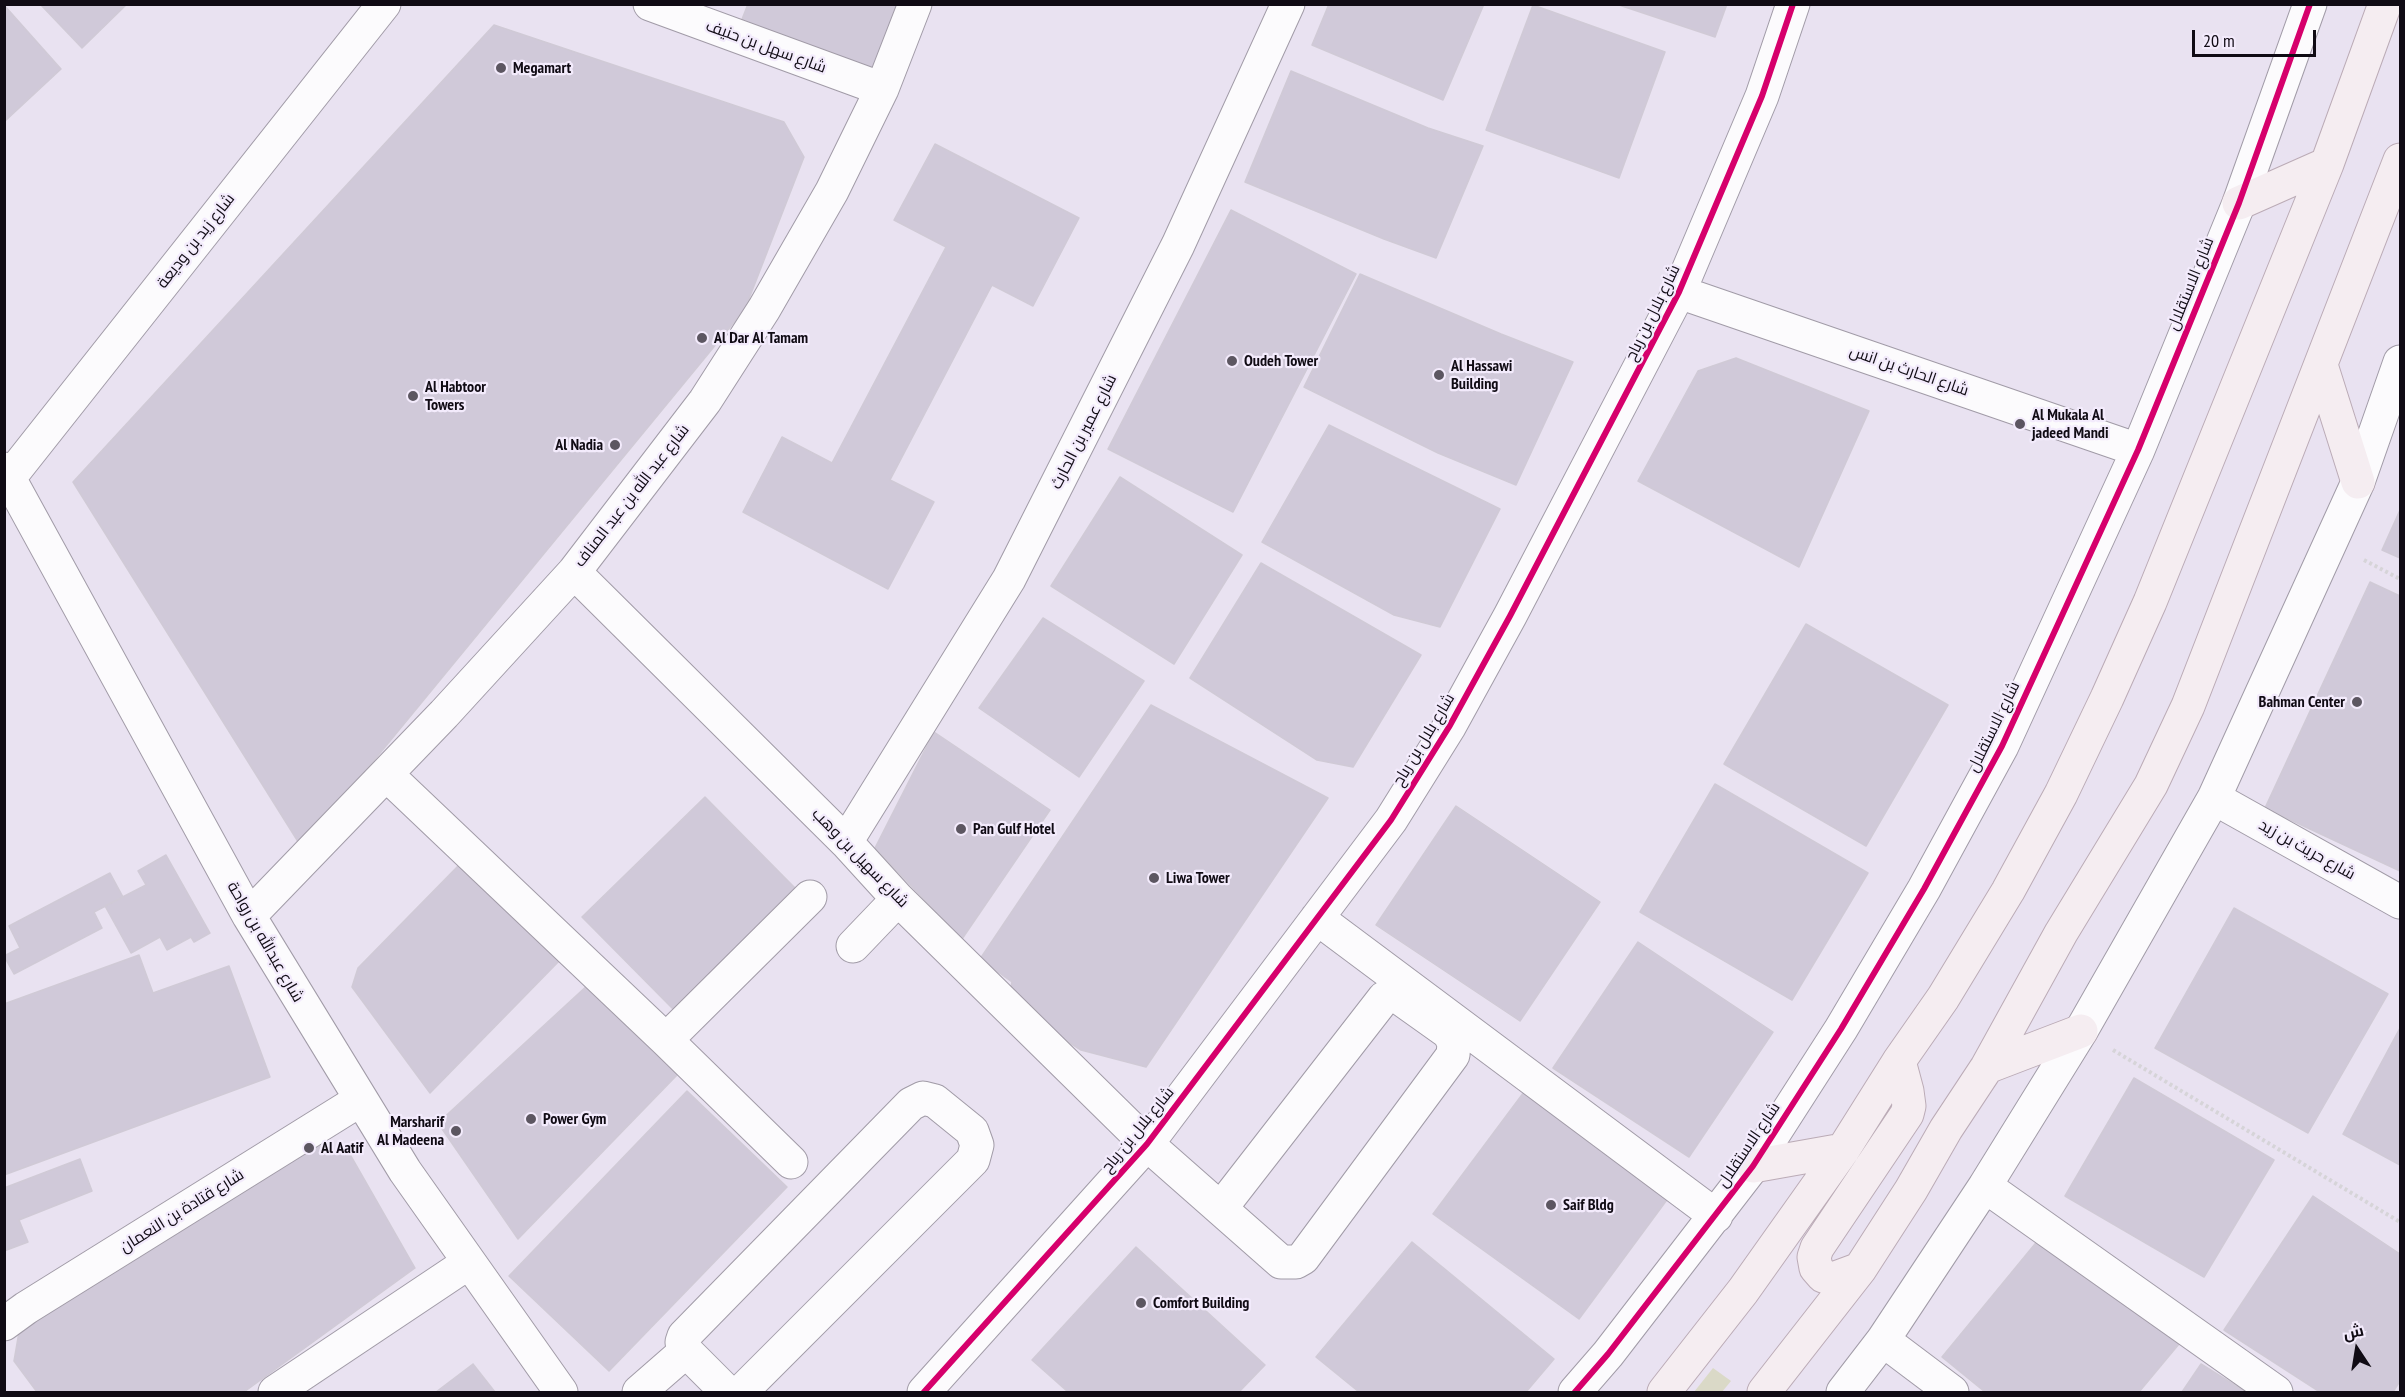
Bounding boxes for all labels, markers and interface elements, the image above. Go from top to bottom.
street label: شارع سهل بن حنيف [703,16,829,78]
scale bar [2195,18,2320,56]
text: 20 m [2203,29,2235,52]
place label: Megamart [513,58,571,78]
marker: Megamart [494,61,508,75]
street label: شارع زيد بن وديعة [153,190,239,292]
street label: شارع الاستقلال [2164,235,2218,333]
street label: شارع بلال بن رباح [1621,262,1685,364]
place label: Al Dar Al Tamam [714,328,808,348]
marker: Al Dar Al Tamam [695,331,709,345]
street label: شارع الحارث بن انس [1847,342,1971,400]
place label: Oudeh Tower [1244,351,1318,371]
marker: Oudeh Tower [1225,354,1239,368]
place label: Al Hassawi Building [1451,356,1512,394]
marker: Al Hassawi Building [1432,368,1446,382]
street label: شارع عمير بن الحارث [1047,371,1121,493]
place label: Al Habtoor Towers [425,377,486,415]
marker: Al Habtoor Towers [406,389,420,403]
place label: Al Mukala Al jadeed Mandi [2032,405,2109,443]
marker: Al Mukala Al jadeed Mandi [2013,417,2027,431]
street label: شارع عبد الله بن عبد المناف [570,421,694,571]
place label: Al Nadia [555,435,603,455]
marker: Al Nadia [608,438,622,452]
street label: شارع الاستقلال [1964,679,2024,775]
street label: شارع بلال بن رباح [1389,690,1459,790]
place label: Bahman Center [2259,692,2345,712]
marker: Bahman Center [2350,695,2364,709]
street label: شارع سهيل بن وهب [808,804,912,912]
street label: شارع حريث بن زيد [2255,816,2359,884]
place label: Pan Gulf Hotel [973,819,1055,839]
marker: Pan Gulf Hotel [954,822,968,836]
place label: Liwa Tower [1166,868,1230,888]
marker: Liwa Tower [1147,871,1161,885]
street label: شارع عبدالله بن رواحة [223,878,307,1006]
street label: شارع بلال بن رباح [1098,1083,1178,1177]
street label: شارع الاستقلال [1713,1099,1785,1191]
place label: Power Gym [543,1109,606,1129]
place label: Marsharif Al Madeena [377,1112,444,1150]
marker: Power Gym [524,1112,538,1126]
marker: Marsharif Al Madeena [449,1124,463,1138]
place label: Al Aatif [321,1138,363,1158]
marker: Al Aatif [302,1141,316,1155]
street label: شارع قتادة بن النعمان [116,1165,248,1257]
place label: Saif Bldg [1563,1195,1614,1215]
marker: Saif Bldg [1544,1198,1558,1212]
place label: Comfort Building [1153,1293,1249,1313]
marker: Comfort Building [1134,1296,1148,1310]
north arrow [2327,1319,2387,1379]
text: ش [2341,1319,2365,1343]

